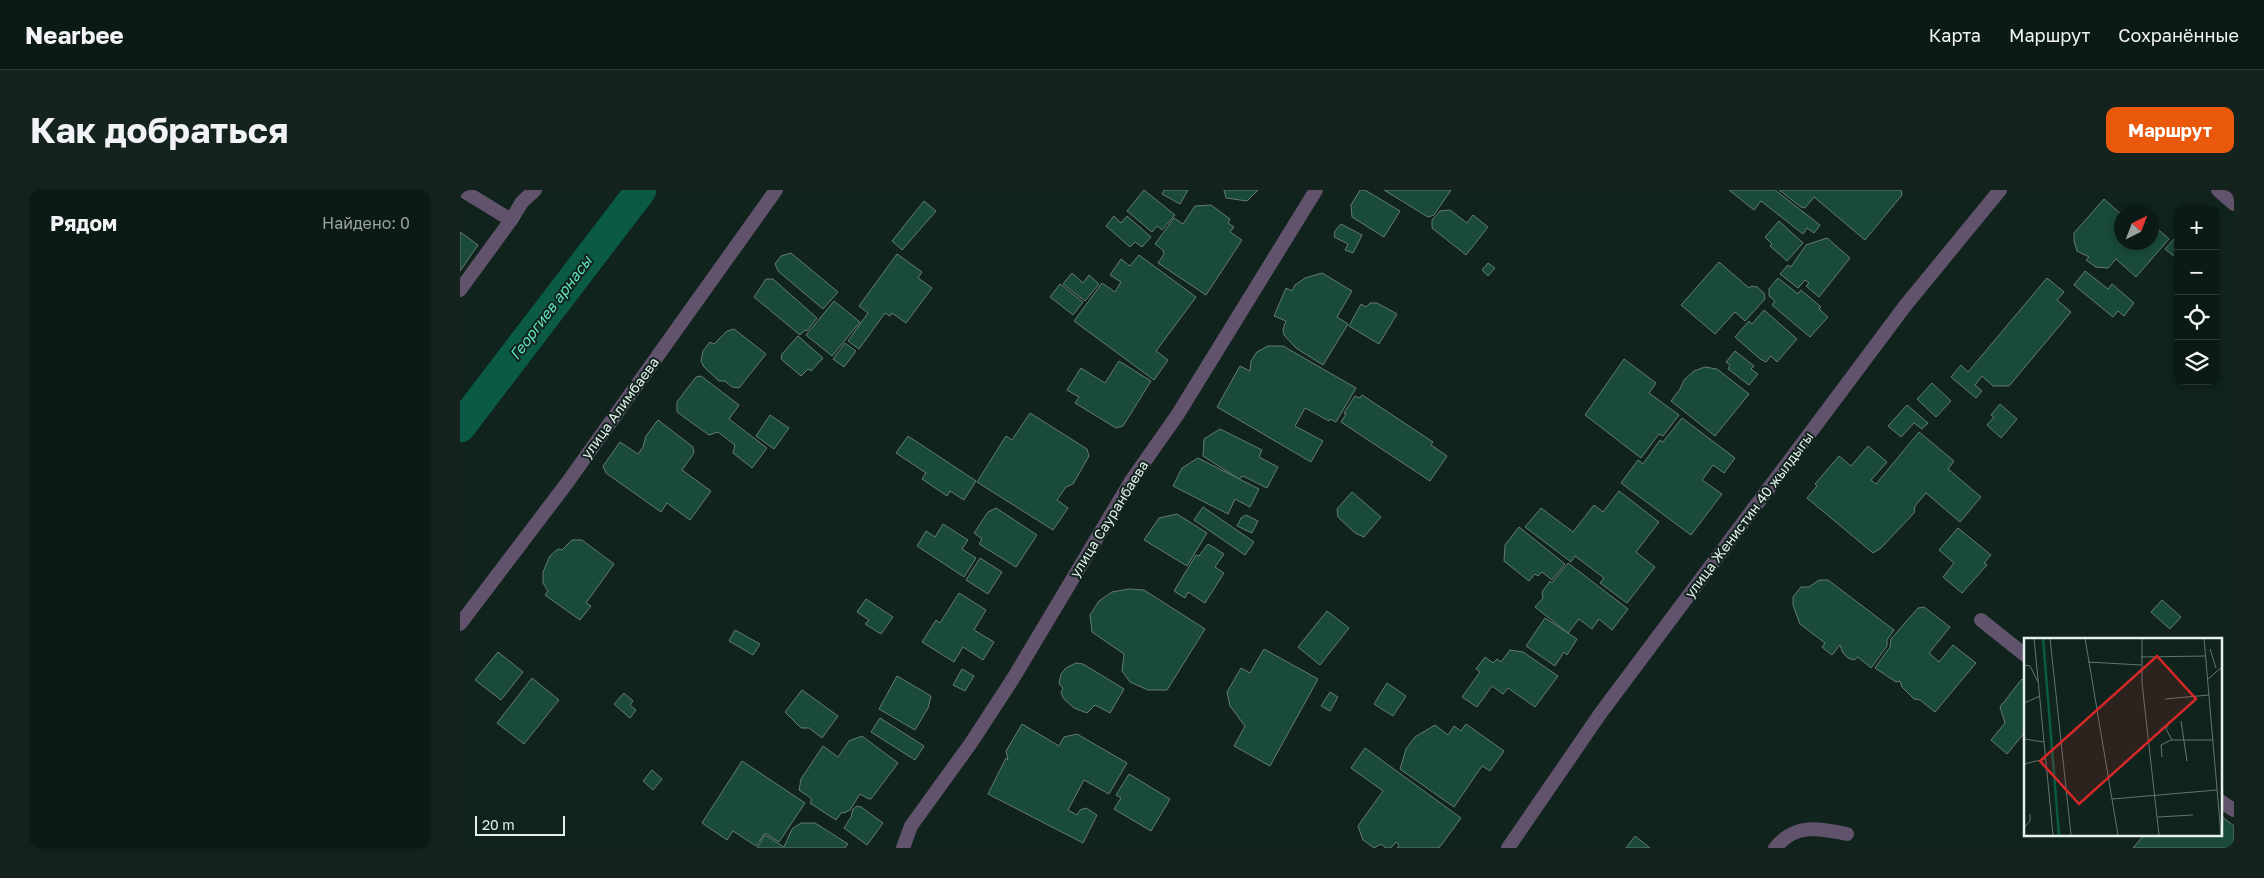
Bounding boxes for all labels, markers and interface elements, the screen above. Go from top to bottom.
text: Nearbee [25,20,124,49]
text: Карта [1929,24,1981,46]
text: Маршрут [2009,24,2090,46]
text: Сохранённые [2118,24,2239,46]
button: Маршрут [2106,107,2234,153]
text: Как добраться [30,109,288,151]
north arrow [2114,205,2159,250]
map controls [2174,205,2219,385]
button: + [2174,205,2219,250]
text: Рядом [50,210,117,236]
text: Найдено: 0 [322,213,410,233]
button: − [2174,250,2219,295]
water label: Георгиев арнасы [505,251,596,363]
button: locate [2174,295,2219,340]
button: layers [2174,340,2219,385]
street label: улица Алимбаева [577,354,662,462]
street label: улица Женистин 40 жылдыгы [1681,428,1817,601]
street label: улица Сауранбаева [1066,457,1151,580]
inset map [2024,638,2222,836]
scale bar [475,813,565,836]
text: 20 m [482,816,515,833]

